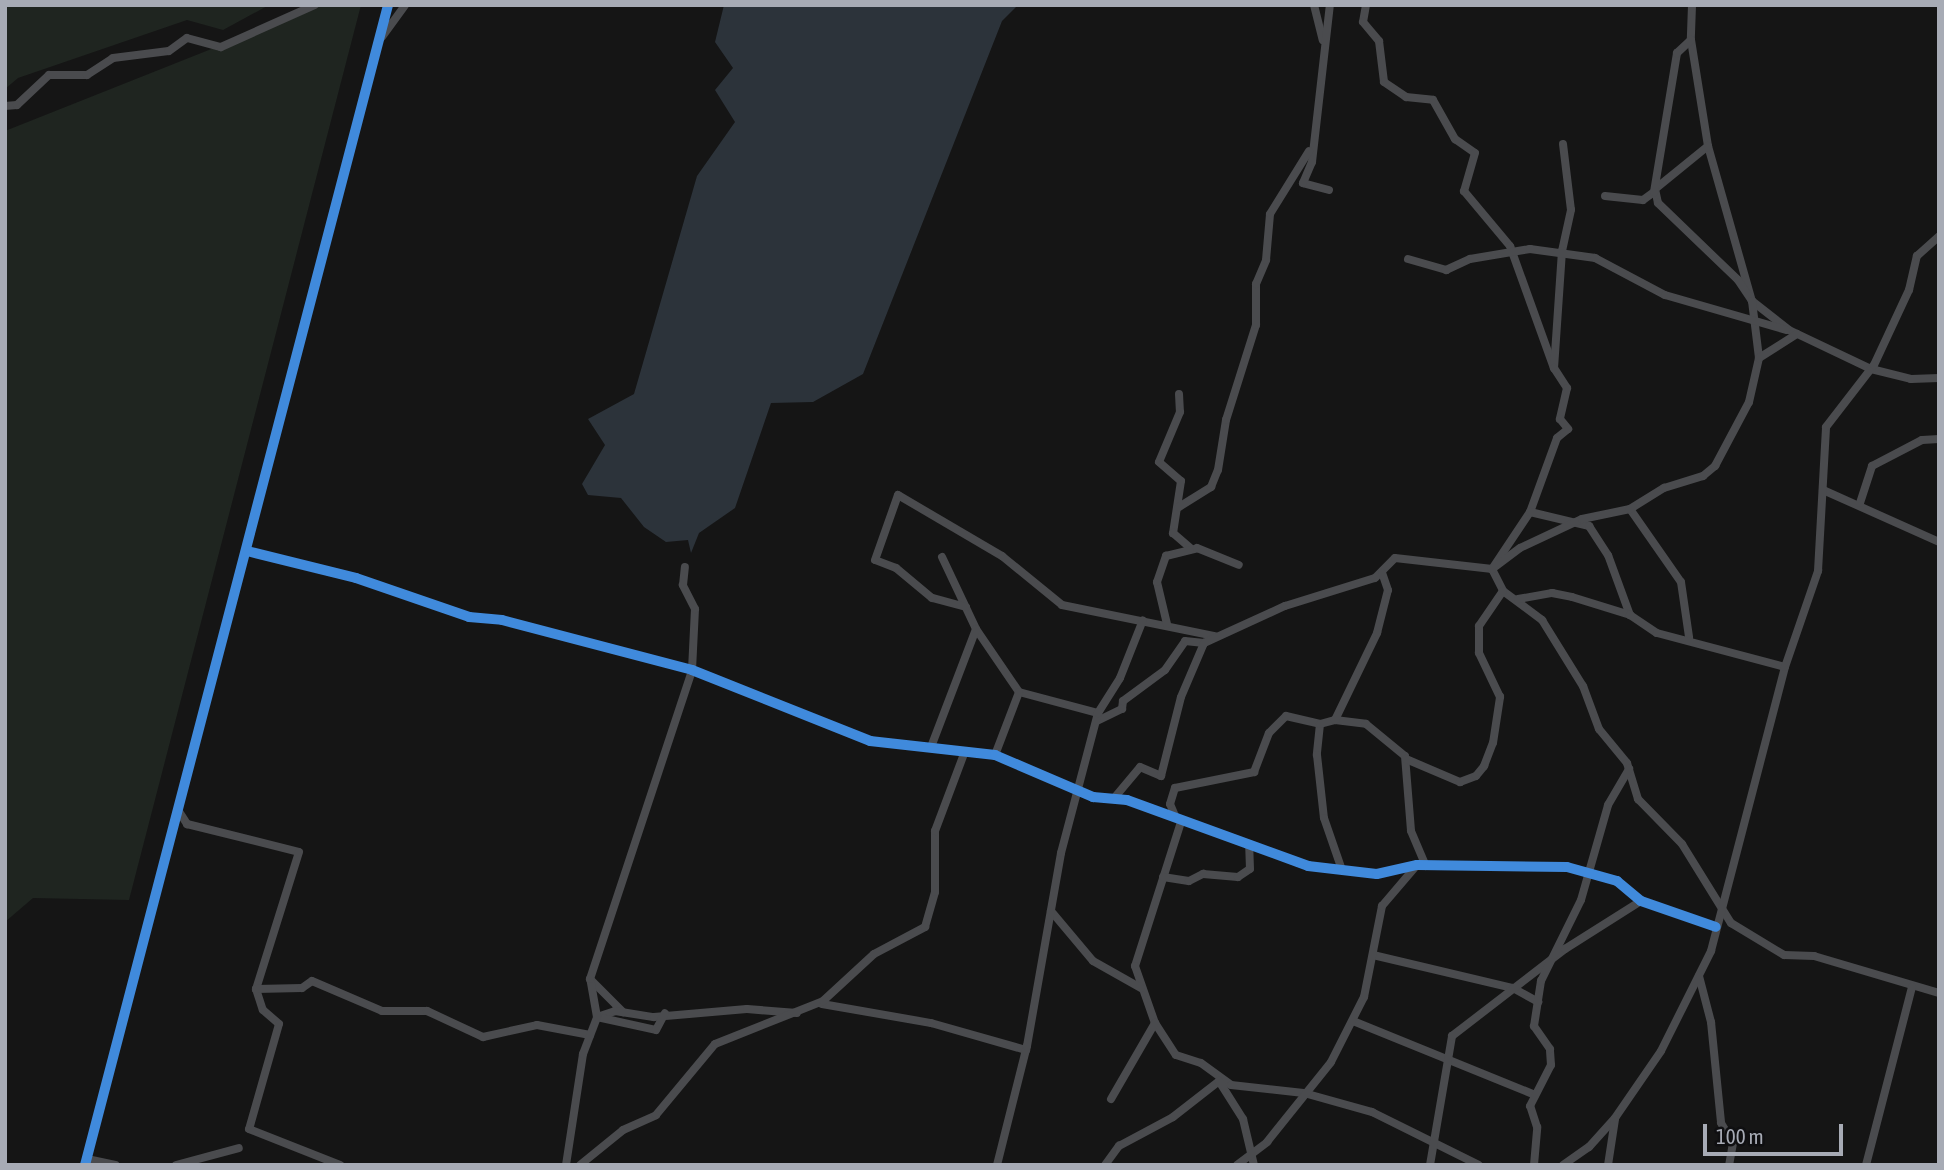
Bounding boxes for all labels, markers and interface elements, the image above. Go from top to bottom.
scale bar [1706,1110,1846,1154]
text: 100 m [1716,1124,1764,1148]

